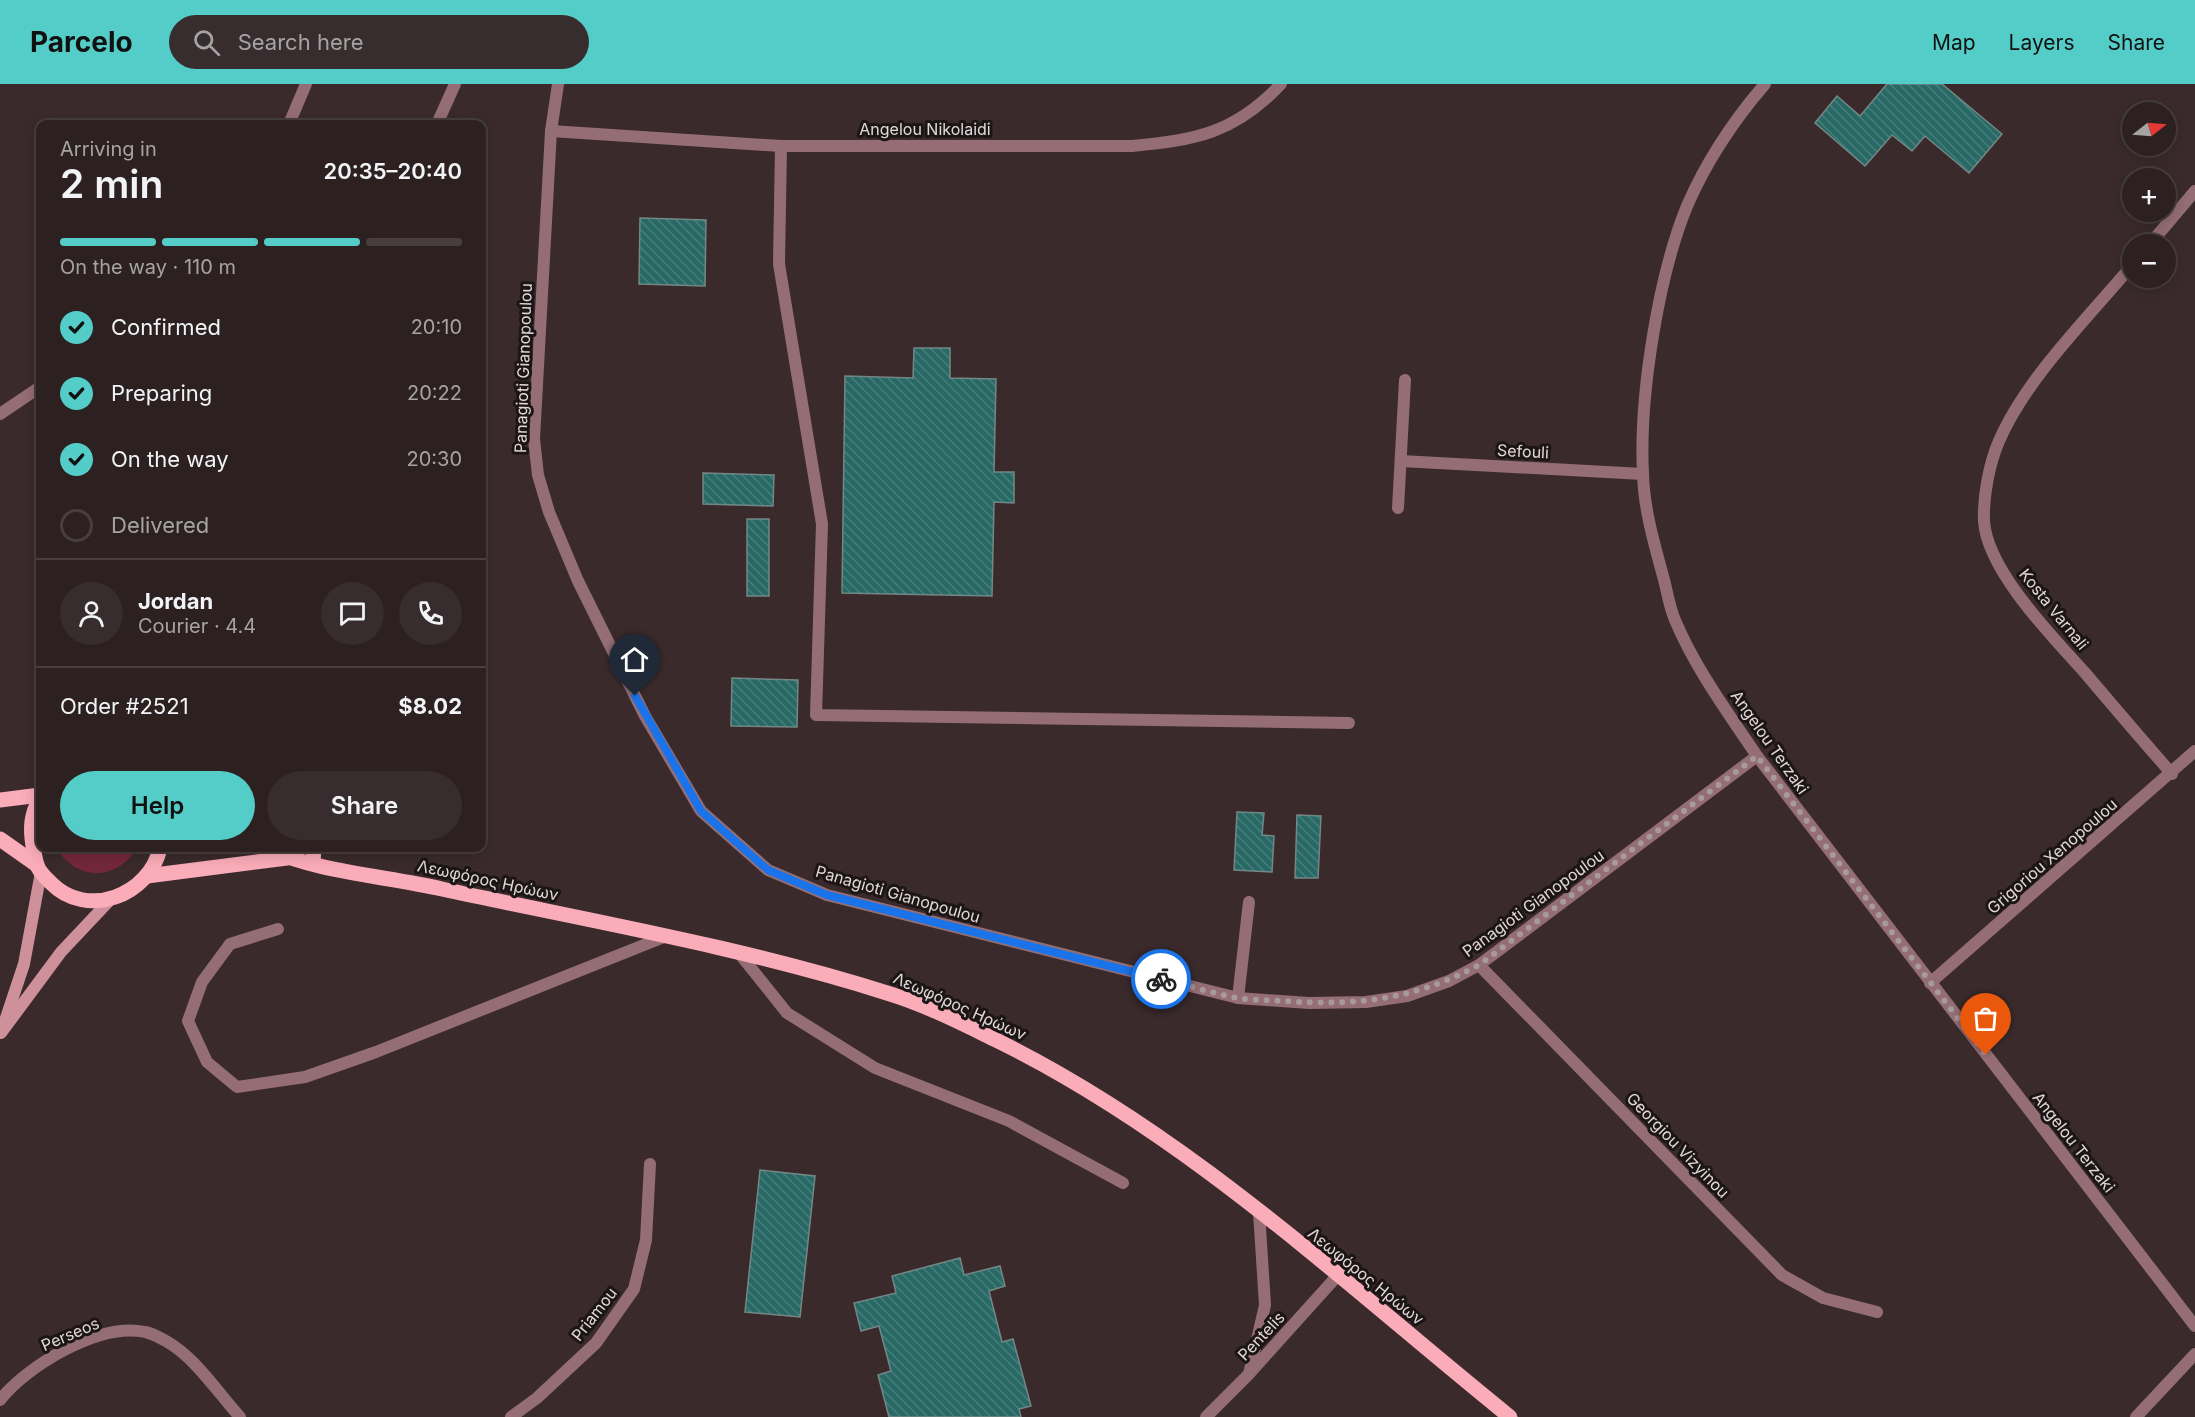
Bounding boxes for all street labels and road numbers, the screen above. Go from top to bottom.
street label: Angelou Nikolaidi [859,119,991,139]
street label: Panagioti Gianopoulou [510,283,536,453]
street label: Sefouli [1497,440,1549,462]
street label: Kosta Varnali [2015,564,2093,654]
street label: Angelou Terzaki [1727,686,1813,798]
street label: Grigoriou Xenopoulou [1983,794,2121,918]
street label: Panagioti Gianopoulou [1458,845,1608,961]
street label: Λεωφόρος Ηρώων [416,855,560,905]
street label: Panagioti Gianopoulou [813,861,983,927]
street label: Λεωφόρος Ηρώων [890,968,1030,1044]
street label: Georgiou Vizyinou [1623,1088,1733,1202]
street label: Angelou Terzaki [2029,1088,2119,1196]
street label: Λεωφόρος Ηρώων [1304,1223,1428,1329]
street label: Priamou [567,1283,621,1345]
street label: Pentelis [1233,1307,1289,1365]
street label: Perseos [38,1313,102,1355]

